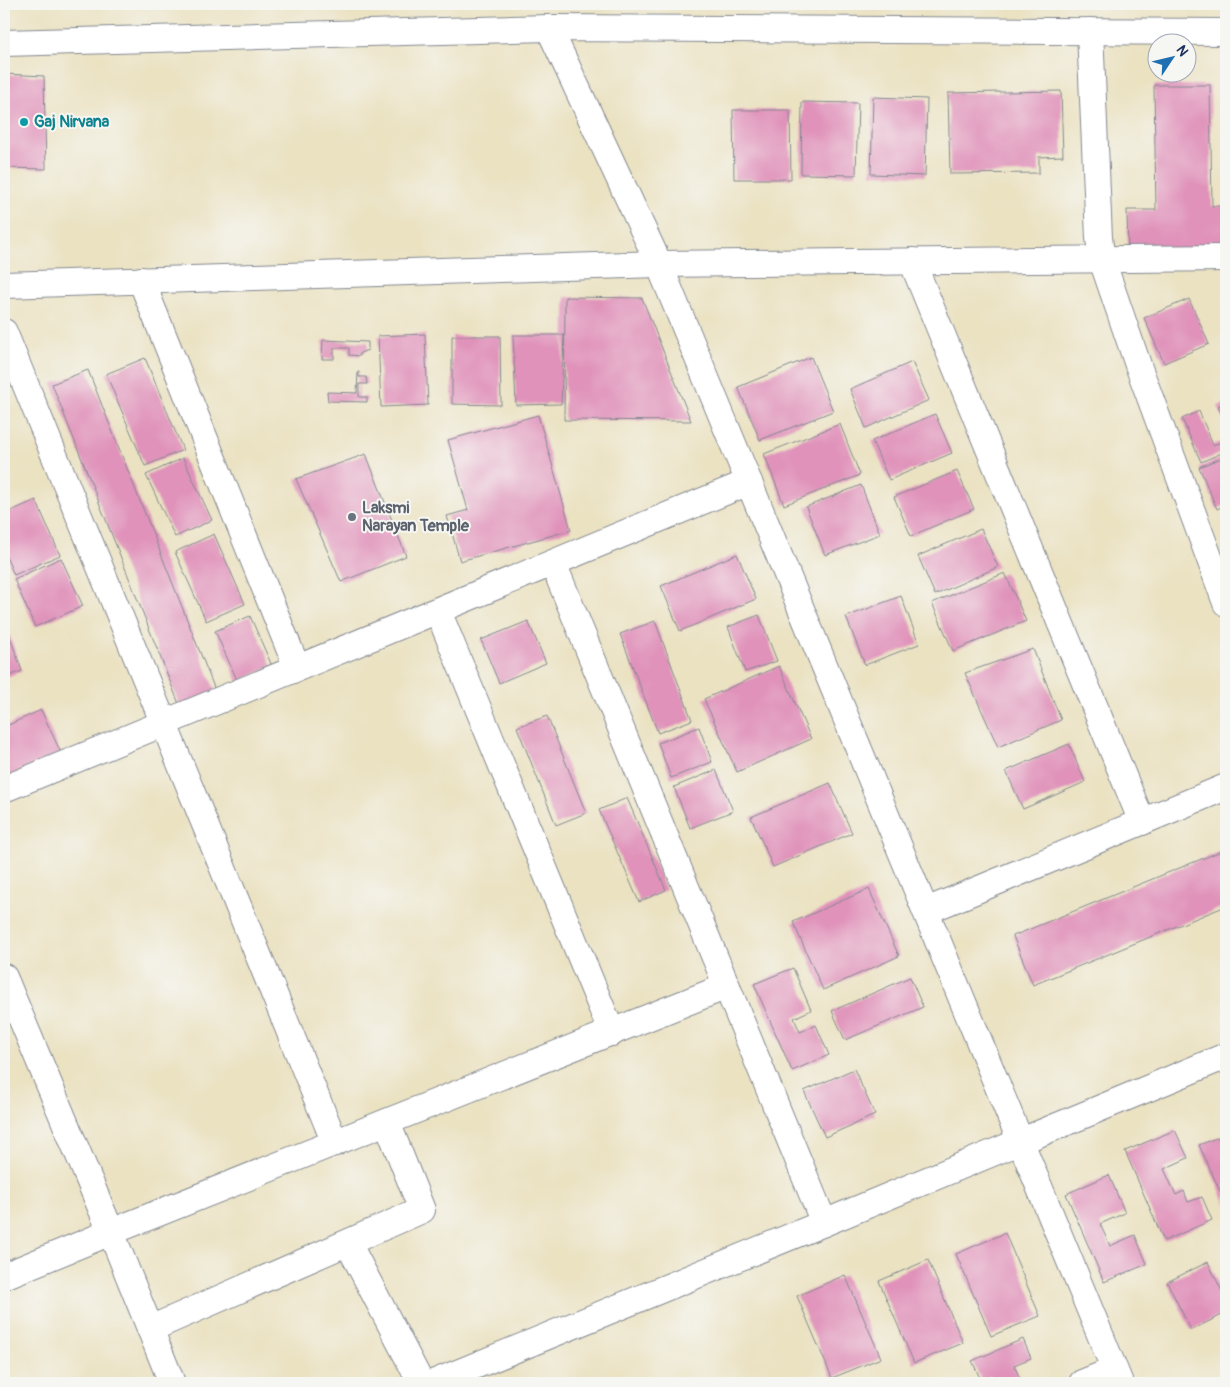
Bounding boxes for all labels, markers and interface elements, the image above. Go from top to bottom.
north arrow [1148,32,1198,82]
text: N [1173,42,1192,60]
place label: Gaj Nirvana [34,112,110,132]
marker: Gaj Nirvana [18,116,30,128]
place label: Laksmi Narayan Temple [362,498,470,536]
marker: Laksmi Narayan Temple [346,511,358,523]

